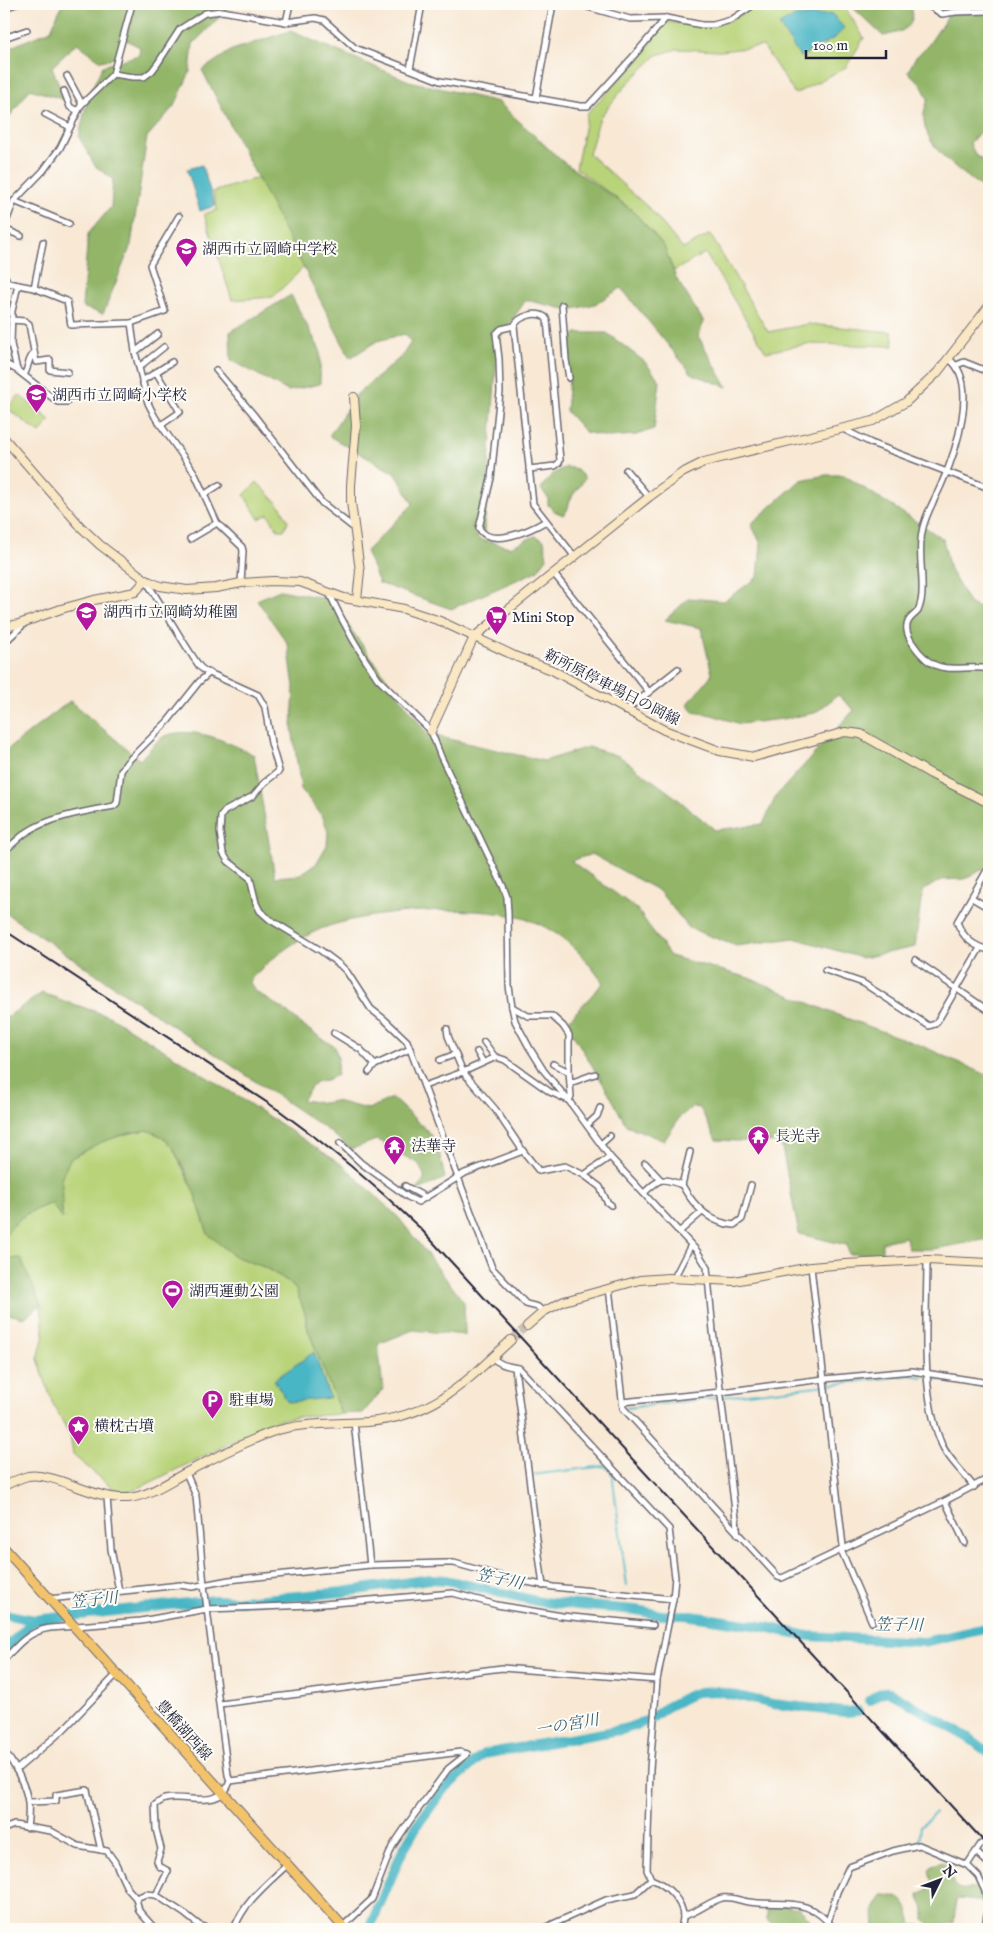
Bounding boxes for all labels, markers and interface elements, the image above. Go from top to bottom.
scale bar [806,28,886,60]
text: 100 m [813,36,849,55]
school or university icon: 湖西市立岡崎中学校 [174,237,198,268]
place label: 湖西市立岡崎中学校 [202,240,337,259]
school or university icon: 湖西市立岡崎小学校 [24,383,48,414]
place label: 湖西市立岡崎小学校 [52,386,187,405]
school or university icon: 湖西市立岡崎幼稚園 [75,600,99,631]
place label: 湖西市立岡崎幼稚園 [103,603,238,622]
supermarket icon: Mini Stop [484,605,508,636]
place label: Mini Stop [512,608,574,627]
street label: 新所原停車場日の岡線 [541,645,683,730]
temple icon: 長光寺 [747,1124,771,1155]
place label: 長光寺 [775,1127,820,1146]
temple icon: 法華寺 [383,1134,407,1165]
place label: 法華寺 [411,1137,456,1156]
sports icon: 湖西運動公園 [161,1279,185,1310]
place label: 湖西運動公園 [189,1282,279,1301]
parking icon: 駐車場 [201,1388,225,1419]
place label: 駐車場 [229,1391,274,1410]
place icon: 横枕古墳 [66,1414,90,1445]
place label: 横枕古墳 [94,1417,154,1436]
water label: 笠子川 [474,1565,527,1595]
water label: 笠子川 [69,1588,121,1613]
water label: 笠子川 [875,1616,925,1636]
street label: 豊橋湖西線 [151,1696,216,1765]
water label: 一の宮川 [534,1710,603,1741]
north arrow [916,1856,966,1906]
text: N [938,1861,960,1882]

